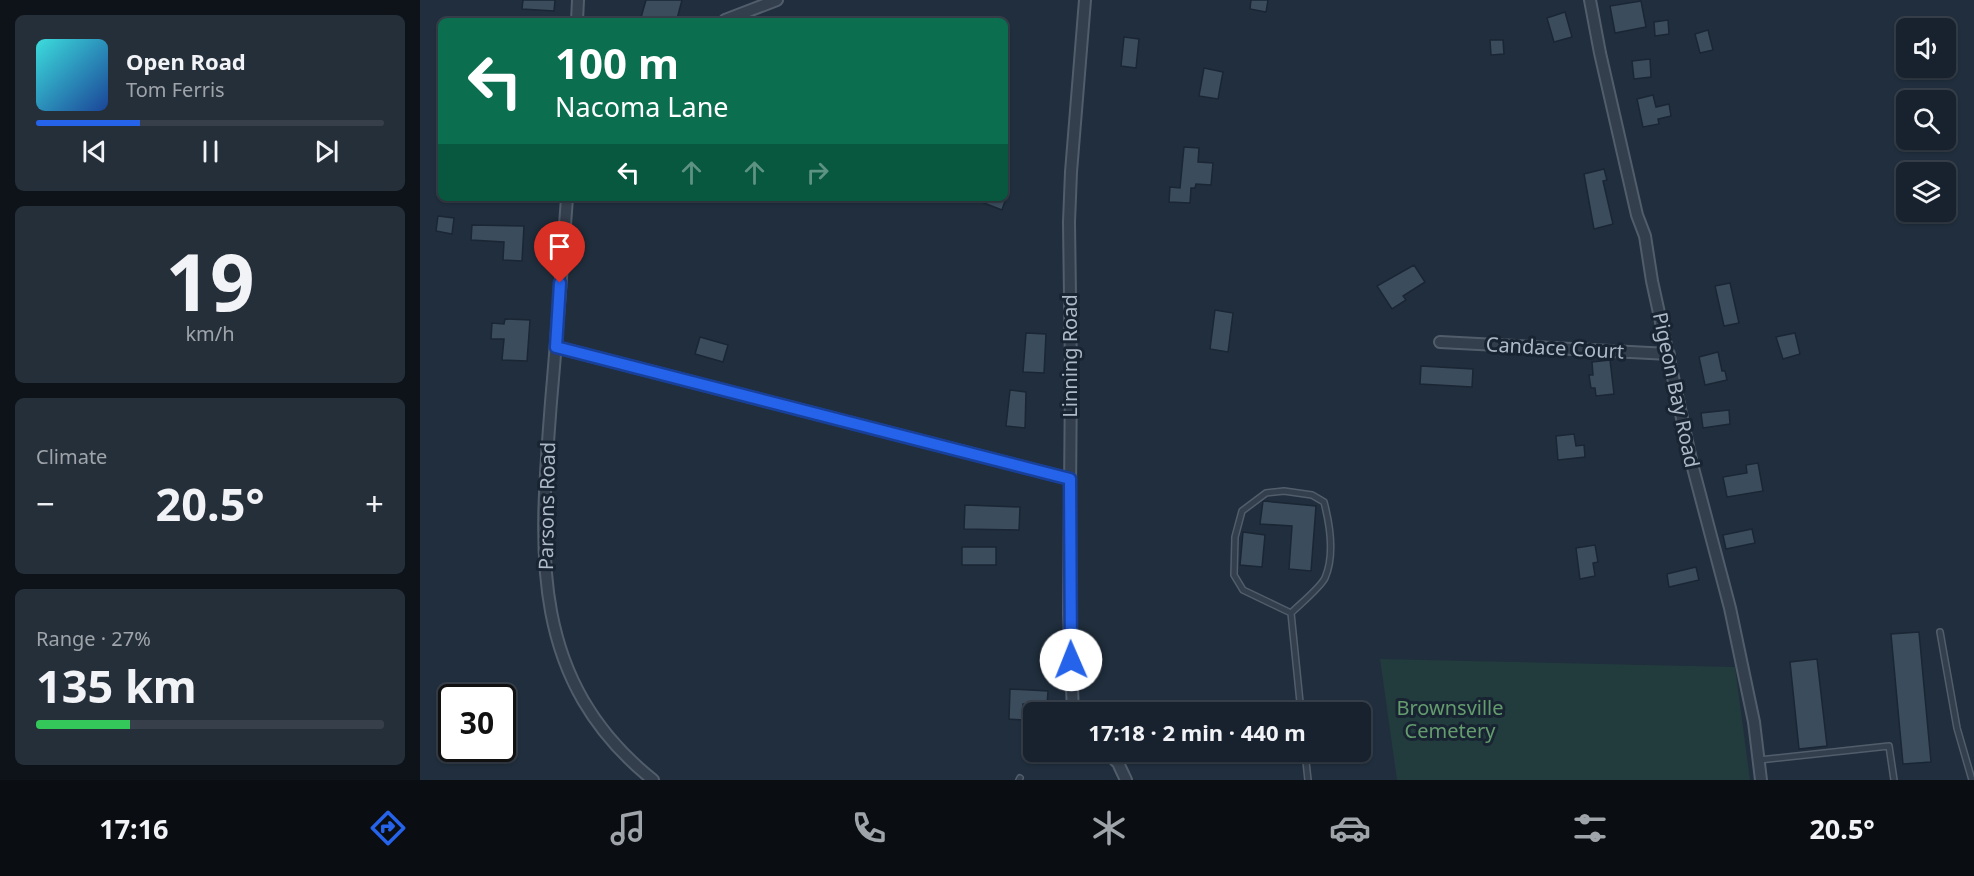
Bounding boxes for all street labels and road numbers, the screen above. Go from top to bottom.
street label: Linning Road [1056,294,1083,418]
street label: Pigeon Bay Road [1647,310,1706,470]
street label: Candace Court [1485,330,1625,365]
street label: Parsons Road [532,442,561,570]

